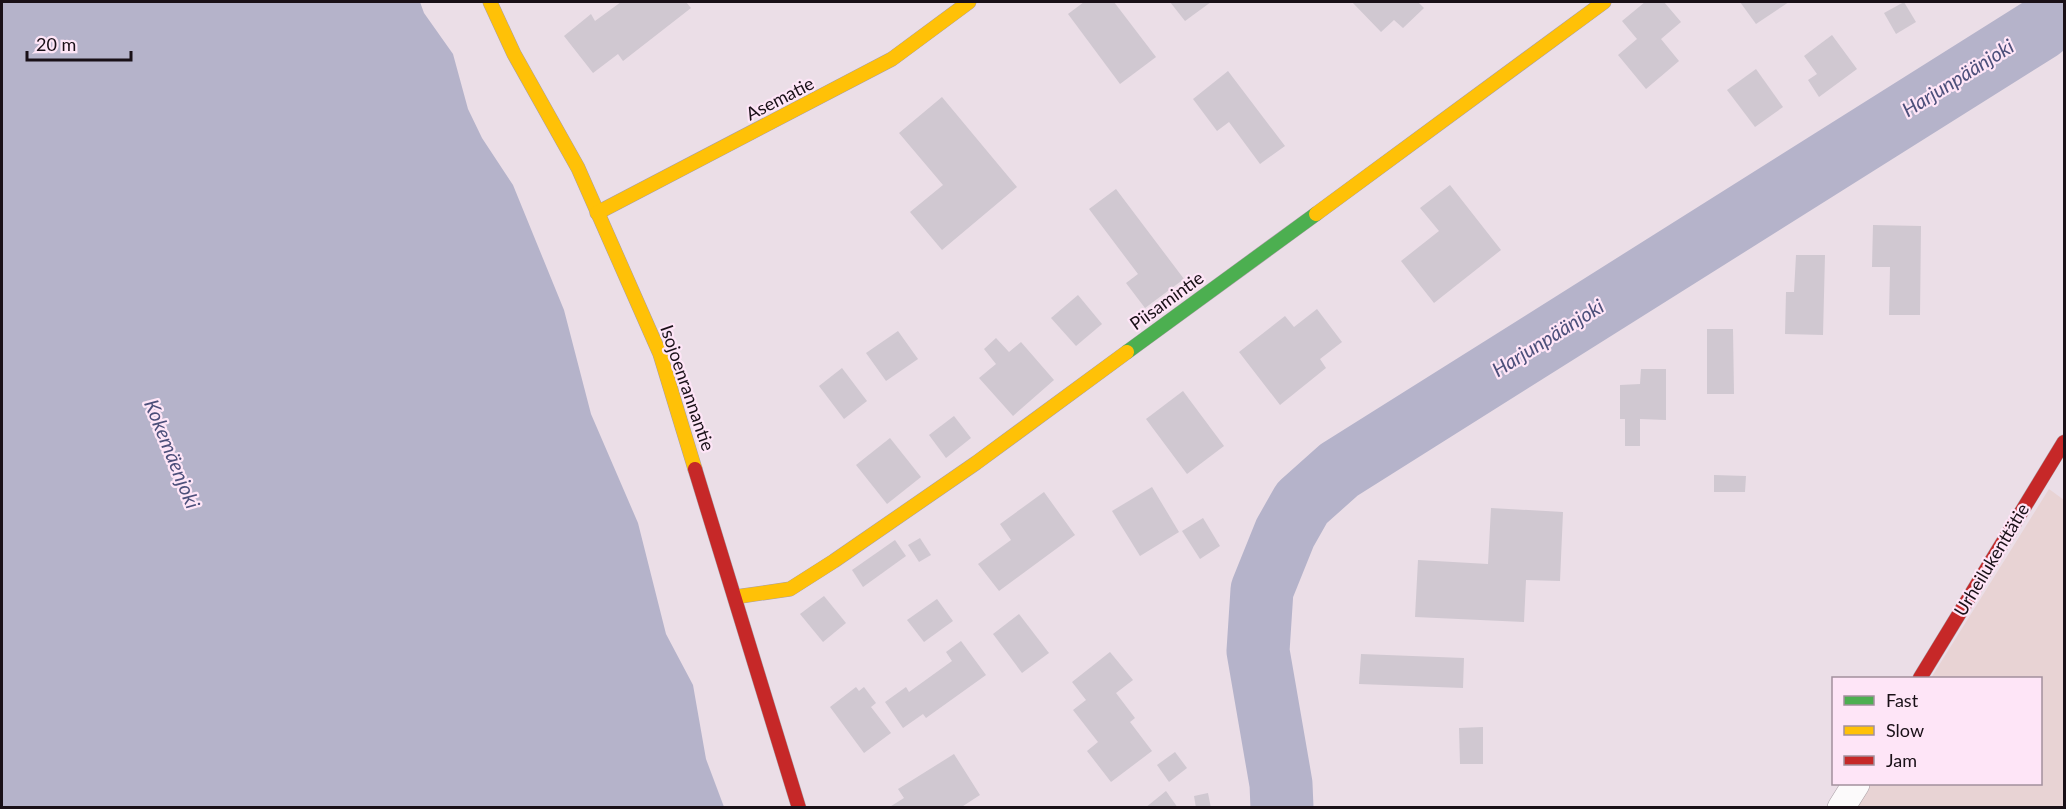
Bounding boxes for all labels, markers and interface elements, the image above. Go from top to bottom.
scale bar [27,24,130,62]
text: 20 m [36,33,76,55]
water label: Harjunpäänjoki [1897,33,2018,121]
street label: Asematie [742,72,817,125]
street label: Piisamintie [1125,266,1208,334]
water label: Harjunpäänjoki [1487,293,1608,381]
street label: Isojoenrannantie [656,322,720,454]
water label: Kokemäenjoki [140,396,206,512]
street label: Urheilukenttätie [1949,499,2033,620]
legend [1832,677,2042,785]
text: Fast [1886,689,1919,711]
text: Slow [1886,719,1924,741]
text: Jam [1886,749,1917,771]

